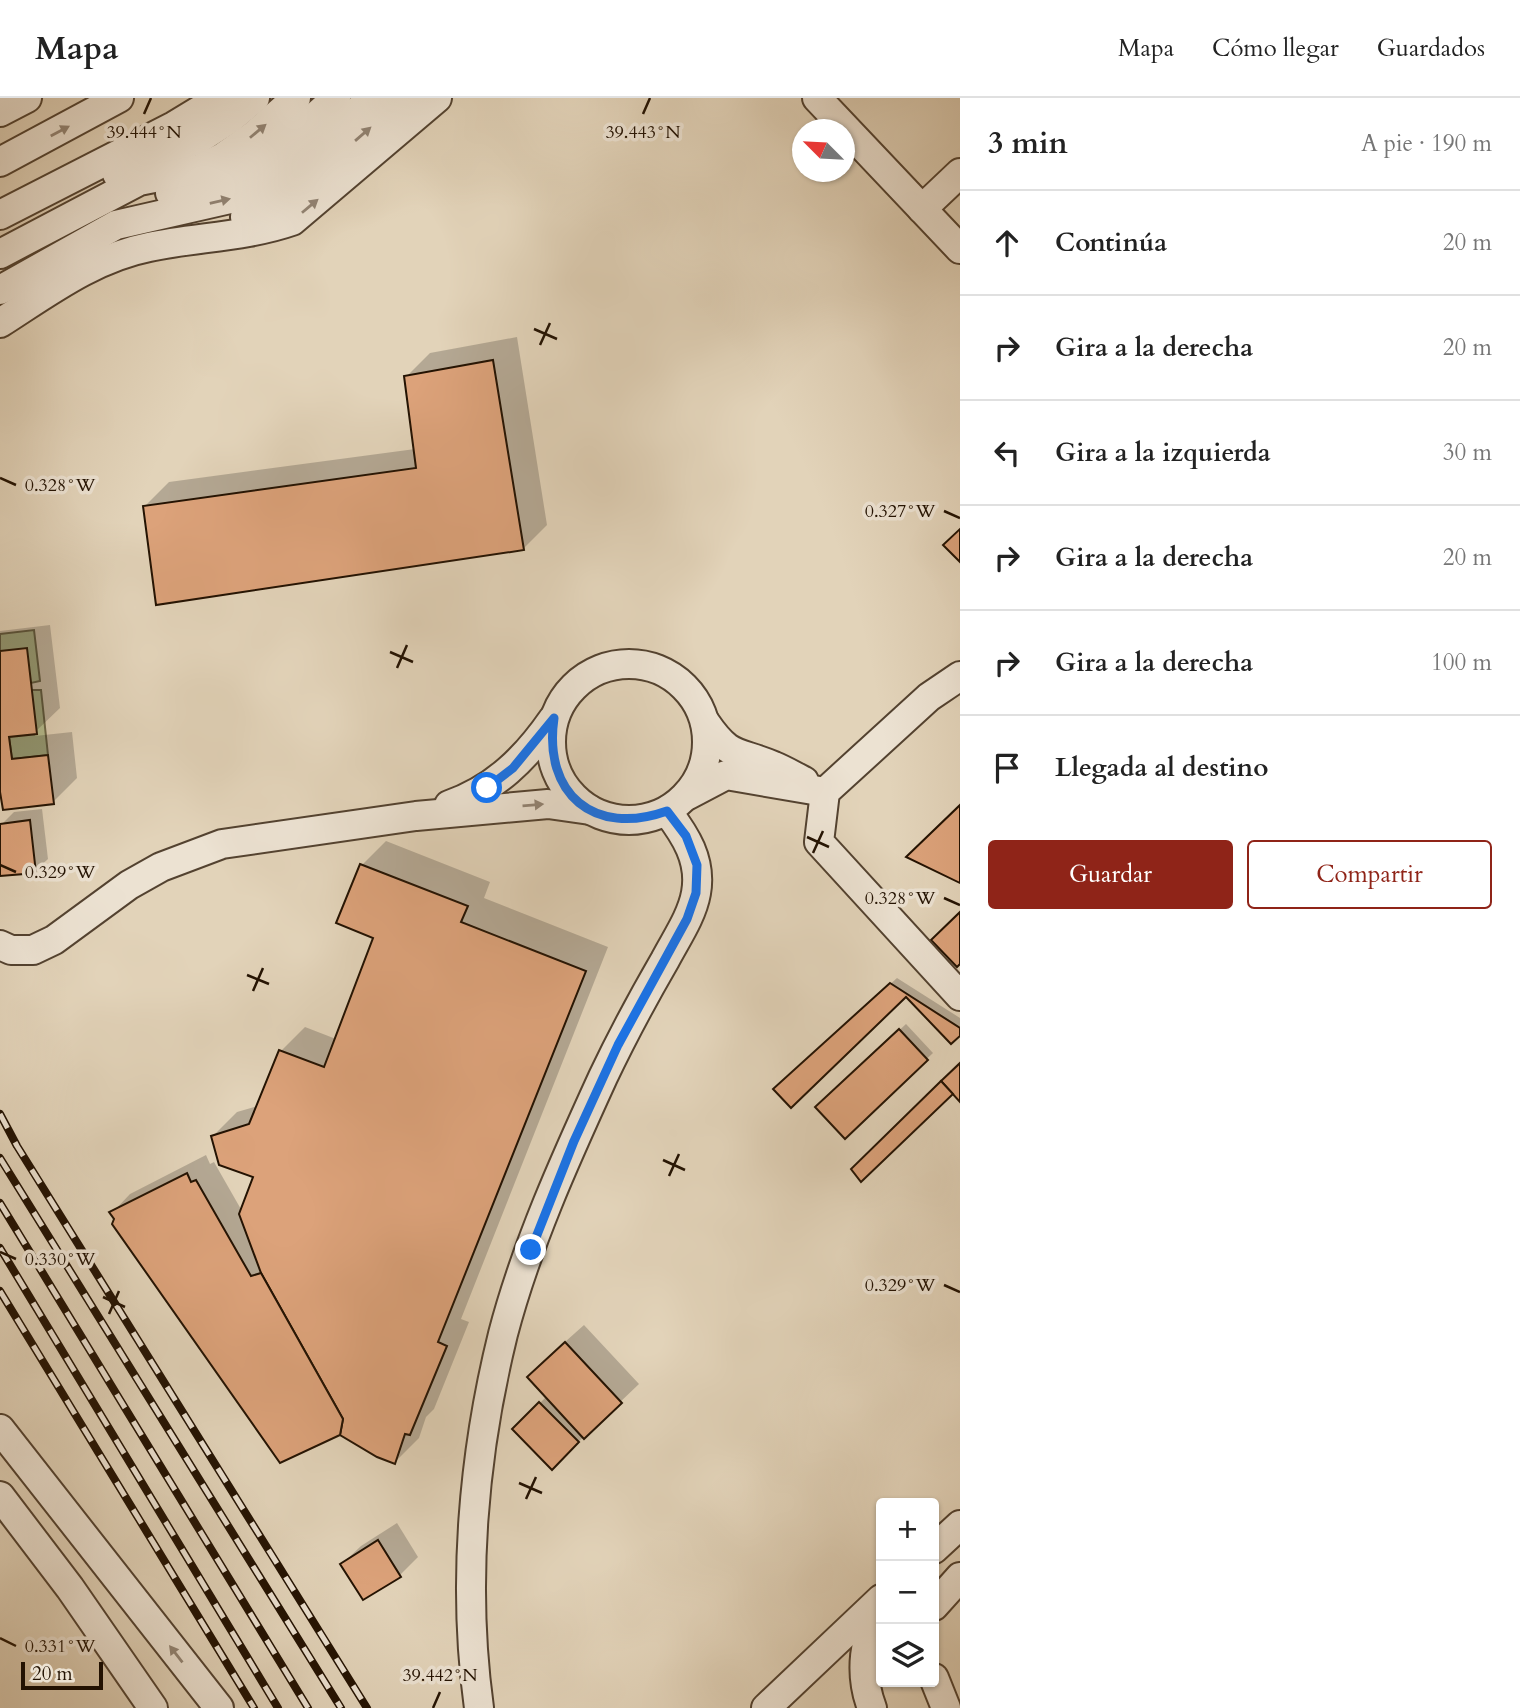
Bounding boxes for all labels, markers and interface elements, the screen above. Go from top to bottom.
text: Mapa [35,26,119,71]
text: Mapa [1118,32,1174,65]
text: Cómo llegar [1212,32,1339,65]
text: Guardados [1377,32,1485,65]
north arrow [792,119,855,182]
text: 39.444°N [106,120,182,145]
text: 39.443°N [605,120,681,145]
text: 3 min [988,123,1068,164]
one-way arrow [250,124,267,139]
one-way arrow [50,125,70,136]
one-way arrow [354,126,372,142]
text: A pie · 190 m [1361,128,1492,159]
one-way arrow [209,195,231,206]
one-way arrow [301,198,319,214]
icon: ahead [988,224,1026,262]
text: Continúa [1055,225,1167,260]
text: 20 m [1443,227,1492,258]
icon: right [988,329,1026,367]
text: Gira a la derecha [1055,330,1253,365]
text: 20 m [1443,332,1492,363]
icon: left [988,434,1026,472]
text: Gira a la izquierda [1055,435,1271,470]
text: 30 m [1443,437,1492,468]
text: 0.328°W [25,473,95,498]
text: 0.327°W [865,499,935,524]
icon: right [988,539,1026,577]
text: Gira a la derecha [1055,540,1253,575]
text: 20 m [1443,542,1492,573]
icon: right [988,644,1026,682]
text: Gira a la derecha [1055,645,1253,680]
text: 100 m [1431,647,1492,678]
icon: arrive [988,749,1026,787]
text: Llegada al destino [1055,750,1269,785]
route start [471,772,502,803]
one-way arrow [522,799,544,810]
button: Guardar [988,840,1233,909]
button: Compartir [1247,840,1492,909]
text: 0.329°W [25,860,95,885]
text: 0.328°W [865,886,935,911]
route end [515,1234,546,1265]
text: 0.330°W [25,1247,95,1272]
text: 0.329°W [865,1273,935,1298]
map controls [876,1498,939,1687]
button: + [876,1498,939,1561]
button: − [876,1561,939,1624]
button: layers [876,1624,939,1687]
text: 0.331°W [25,1634,95,1659]
one-way arrow [169,1646,184,1664]
scale bar [21,1659,103,1691]
text: 20 m [32,1661,73,1687]
text: 39.442°N [402,1663,478,1688]

